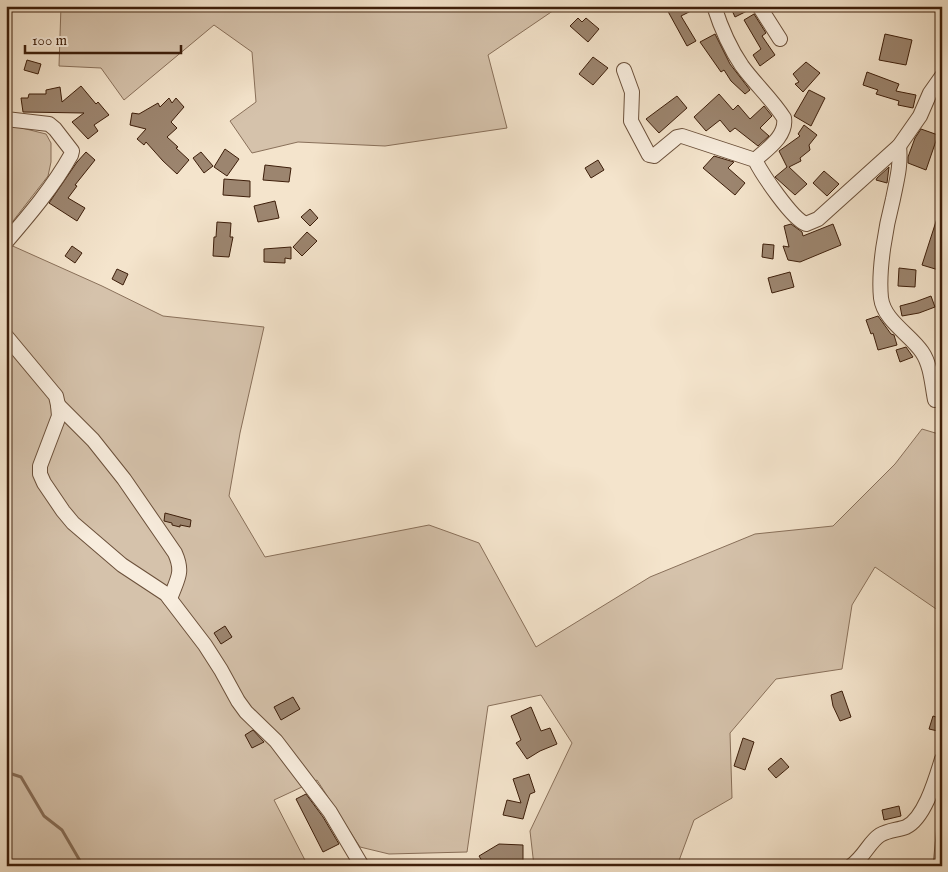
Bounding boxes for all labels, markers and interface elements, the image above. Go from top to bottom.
scale bar [25,22,181,54]
text: 100 m [32,31,68,50]

